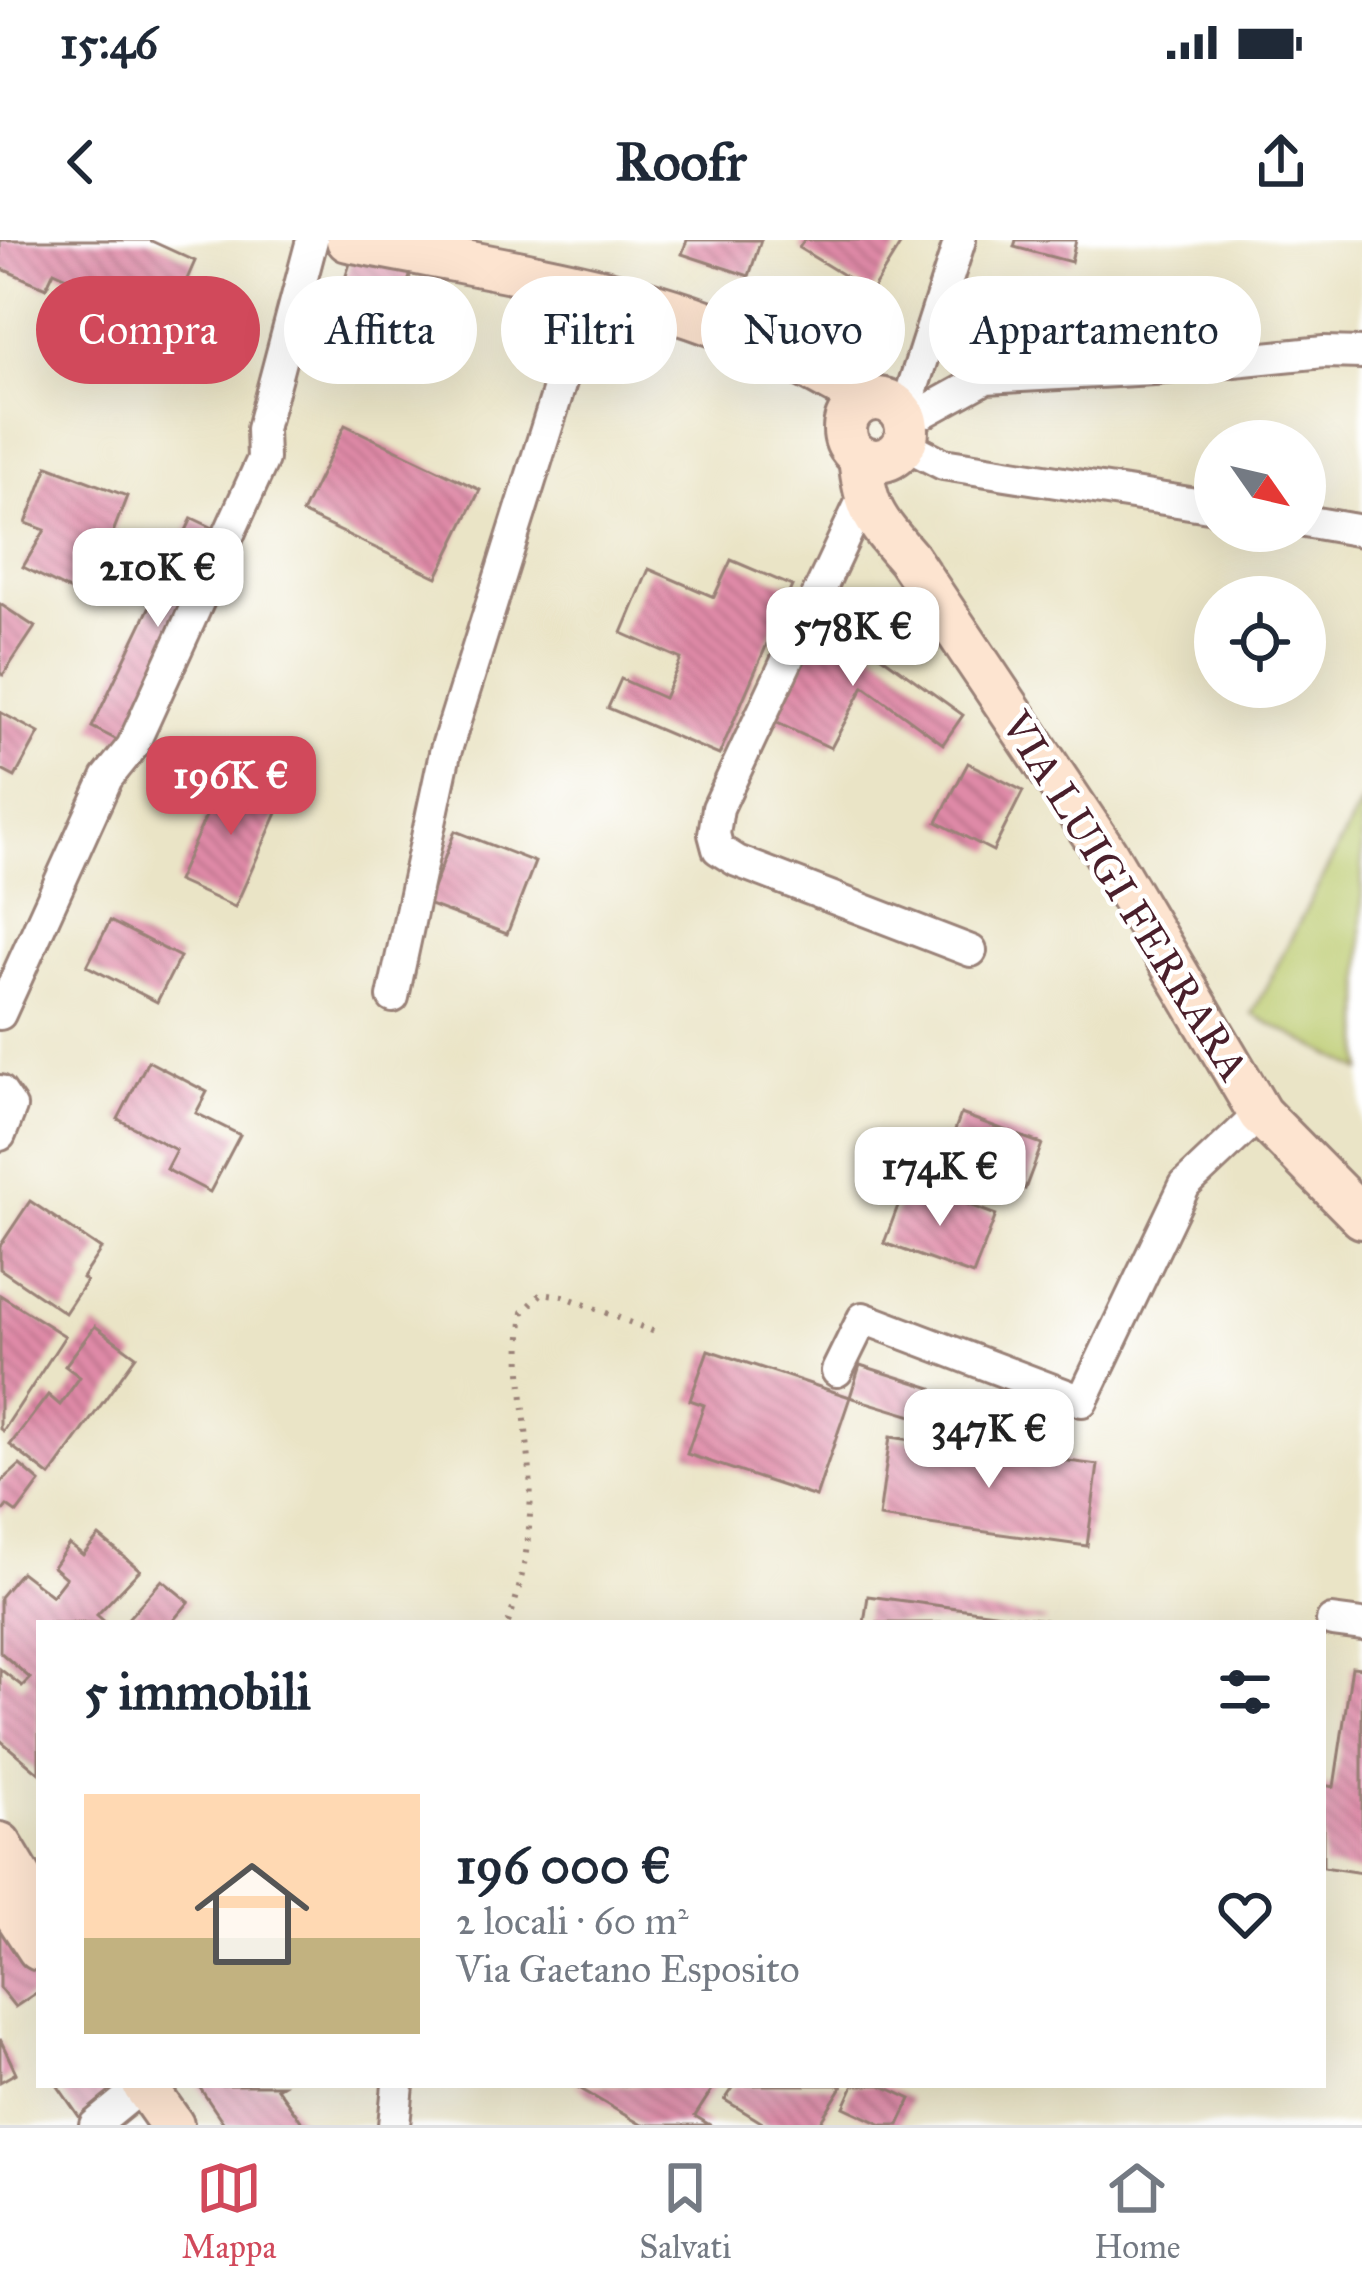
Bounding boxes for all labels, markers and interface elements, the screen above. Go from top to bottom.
text: 15:46 [60,15,158,70]
icon: back [48,129,114,195]
text: Roofr [615,129,747,195]
icon: share [1248,129,1314,195]
chip: Compra [36,276,260,384]
chip: Affitta [284,276,477,384]
chip: Filtri [501,276,677,384]
chip: Nuovo [701,276,905,384]
chip: Appartamento [929,276,1261,384]
north arrow [1194,420,1326,552]
map controls [1194,420,1326,708]
pin: 210K € [60,528,256,630]
text: 210K € [100,543,216,591]
button: locate [1194,576,1326,708]
pin: 578K € [755,587,951,689]
text: 578K € [793,602,913,650]
street label: VIA LUIGI FERRARA [990,701,1260,1090]
pin: 196K € [133,736,329,838]
text: 196K € [173,751,289,799]
pin: 174K € [842,1127,1038,1229]
text: 174K € [882,1142,998,1190]
pin: 347K € [891,1389,1087,1491]
text: 347K € [931,1404,1047,1452]
icon: filters [1212,1659,1278,1725]
text: 5 immobili [84,1661,311,1723]
text: 196 000 € [456,1835,671,1897]
icon: home [180,1842,324,1986]
icon: heart [1212,1881,1278,1947]
text: 2 locali · 60 m² [456,1897,689,1945]
text: Via Gaetano Esposito [456,1945,800,1993]
tab: Mappa [181,2155,276,2267]
tab: Salvati [639,2155,731,2267]
tab: Home [1094,2155,1181,2267]

